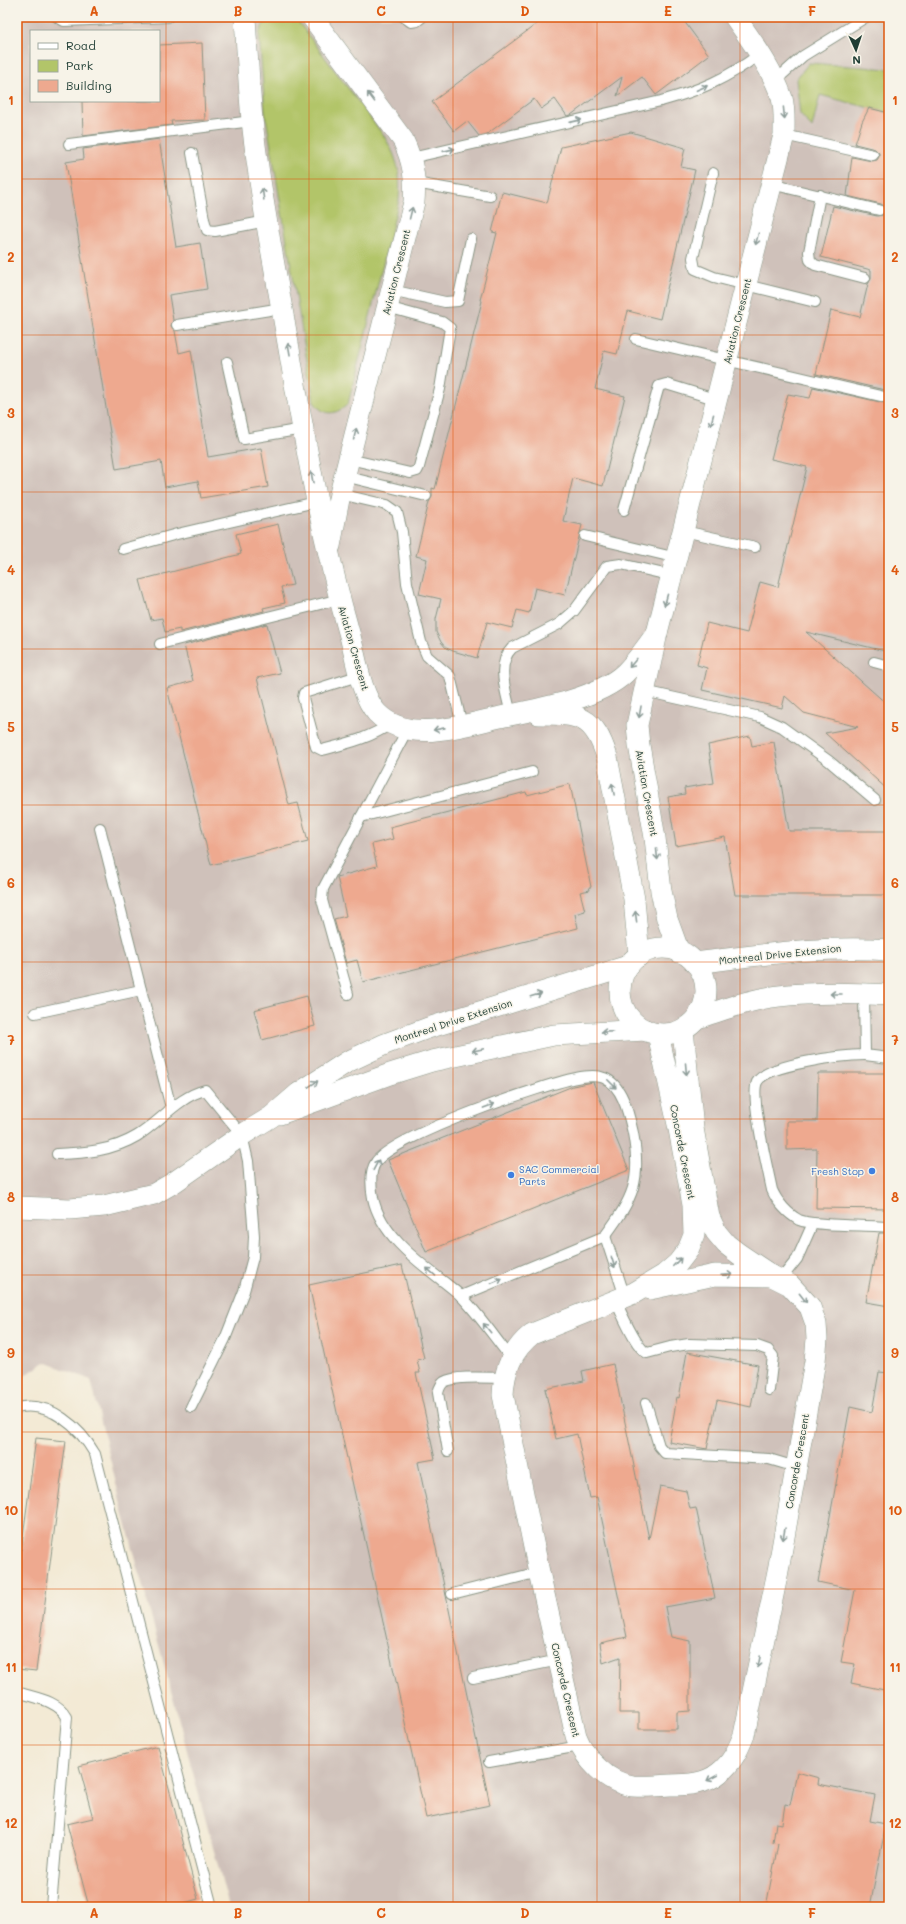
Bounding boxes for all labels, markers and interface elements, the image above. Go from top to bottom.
text: A [89,2,99,19]
text: B [234,2,243,19]
text: C [376,2,386,19]
text: D [520,2,530,19]
text: E [664,2,672,19]
text: F [808,2,816,19]
legend [30,30,160,102]
north arrow [836,30,876,70]
text: Road [66,37,96,53]
text: N [852,53,861,68]
text: Park [66,57,93,73]
text: Building [66,77,112,93]
one-way arrow [695,84,707,92]
text: 1 [8,91,14,108]
one-way arrow [367,91,375,102]
text: 1 [892,91,898,108]
one-way arrow [780,106,787,119]
one-way arrow [569,116,582,124]
one-way arrow [443,145,456,153]
one-way arrow [259,188,267,201]
one-way arrow [407,207,415,220]
street label: Aviation Crescent [379,228,413,316]
one-way arrow [753,233,760,246]
text: 2 [7,248,15,265]
text: 2 [891,248,899,265]
street label: Aviation Crescent [720,277,754,365]
one-way arrow [285,343,293,356]
text: 3 [7,404,15,421]
text: 3 [891,404,899,421]
one-way arrow [708,413,715,426]
one-way arrow [352,428,359,441]
one-way arrow [307,471,315,484]
text: 4 [7,561,15,578]
text: 4 [891,561,899,578]
one-way arrow [662,593,669,606]
street label: Aviation Crescent [335,604,373,692]
one-way arrow [628,658,637,669]
one-way arrow [635,705,643,718]
text: 5 [7,718,15,735]
text: 5 [891,718,899,735]
one-way arrow [433,725,446,733]
street label: Aviation Crescent [632,749,662,837]
one-way arrow [608,783,616,796]
one-way arrow [653,847,660,860]
text: 6 [7,874,15,891]
text: 6 [891,874,899,891]
one-way arrow [632,911,640,924]
street label: Montreal Drive Extension [718,941,842,967]
one-way arrow [830,990,843,998]
one-way arrow [530,991,543,998]
street label: Montreal Drive Extension [392,995,514,1047]
one-way arrow [601,1028,614,1035]
text: 7 [7,1031,15,1048]
text: 7 [891,1031,899,1048]
one-way arrow [472,1047,485,1055]
one-way arrow [682,1062,690,1075]
one-way arrow [307,1079,318,1088]
one-way arrow [607,1079,617,1089]
one-way arrow [483,1101,495,1109]
street label: Concorde Crescent [667,1103,699,1201]
one-way arrow [373,1159,380,1171]
place label: SAC Commercial Parts [519,1162,599,1188]
place label: Fresh Stop [811,1164,864,1178]
marker: Fresh Stop [867,1166,877,1176]
marker: SAC Commercial Parts [506,1170,516,1180]
text: 8 [7,1188,15,1205]
text: 8 [891,1188,899,1205]
one-way arrow [610,1255,618,1267]
one-way arrow [673,1257,682,1267]
one-way arrow [426,1267,436,1276]
one-way arrow [720,1271,733,1278]
one-way arrow [491,1277,503,1285]
one-way arrow [799,1293,807,1304]
one-way arrow [482,1322,491,1333]
text: 9 [7,1344,15,1361]
text: 9 [891,1344,899,1361]
street label: Concorde Crescent [782,1412,812,1510]
text: 10 [4,1501,18,1518]
text: 10 [888,1501,902,1518]
one-way arrow [780,1527,788,1540]
street label: Concorde Crescent [548,1641,584,1739]
one-way arrow [755,1655,763,1668]
text: 11 [5,1658,17,1675]
text: 11 [889,1658,901,1675]
one-way arrow [706,1774,718,1782]
text: 12 [4,1814,18,1831]
text: 12 [888,1814,902,1831]
text: A [89,1904,99,1921]
text: B [234,1904,243,1921]
text: C [376,1904,386,1921]
text: D [520,1904,530,1921]
text: E [664,1904,672,1921]
text: F [808,1904,816,1921]

